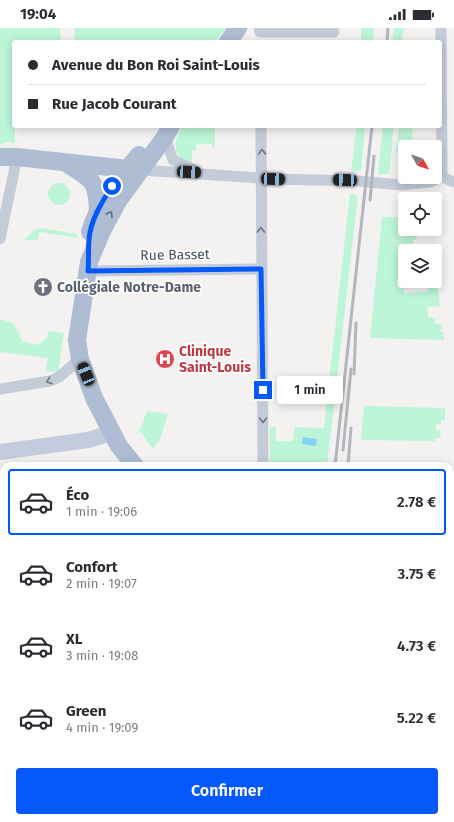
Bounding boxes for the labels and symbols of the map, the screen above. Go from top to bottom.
north arrow [398,140,442,184]
one-way arrow [258,149,266,155]
car [177,165,201,179]
car [261,173,285,185]
car [333,174,357,186]
route start [103,177,121,195]
one-way arrow [106,211,113,218]
one-way arrow [257,227,265,233]
street label: Rue Basset [140,246,211,264]
church icon: Collégiale Notre-Dame [32,276,54,298]
place label: Collégiale Notre-Dame [57,279,201,296]
place label: Clinique Saint-Louis [179,343,251,376]
hospital icon: Clinique Saint-Louis [154,348,176,370]
car [76,361,96,387]
one-way arrow [45,376,52,385]
callout: 1 min [277,376,343,404]
route end [254,381,272,399]
one-way arrow [259,417,267,423]

